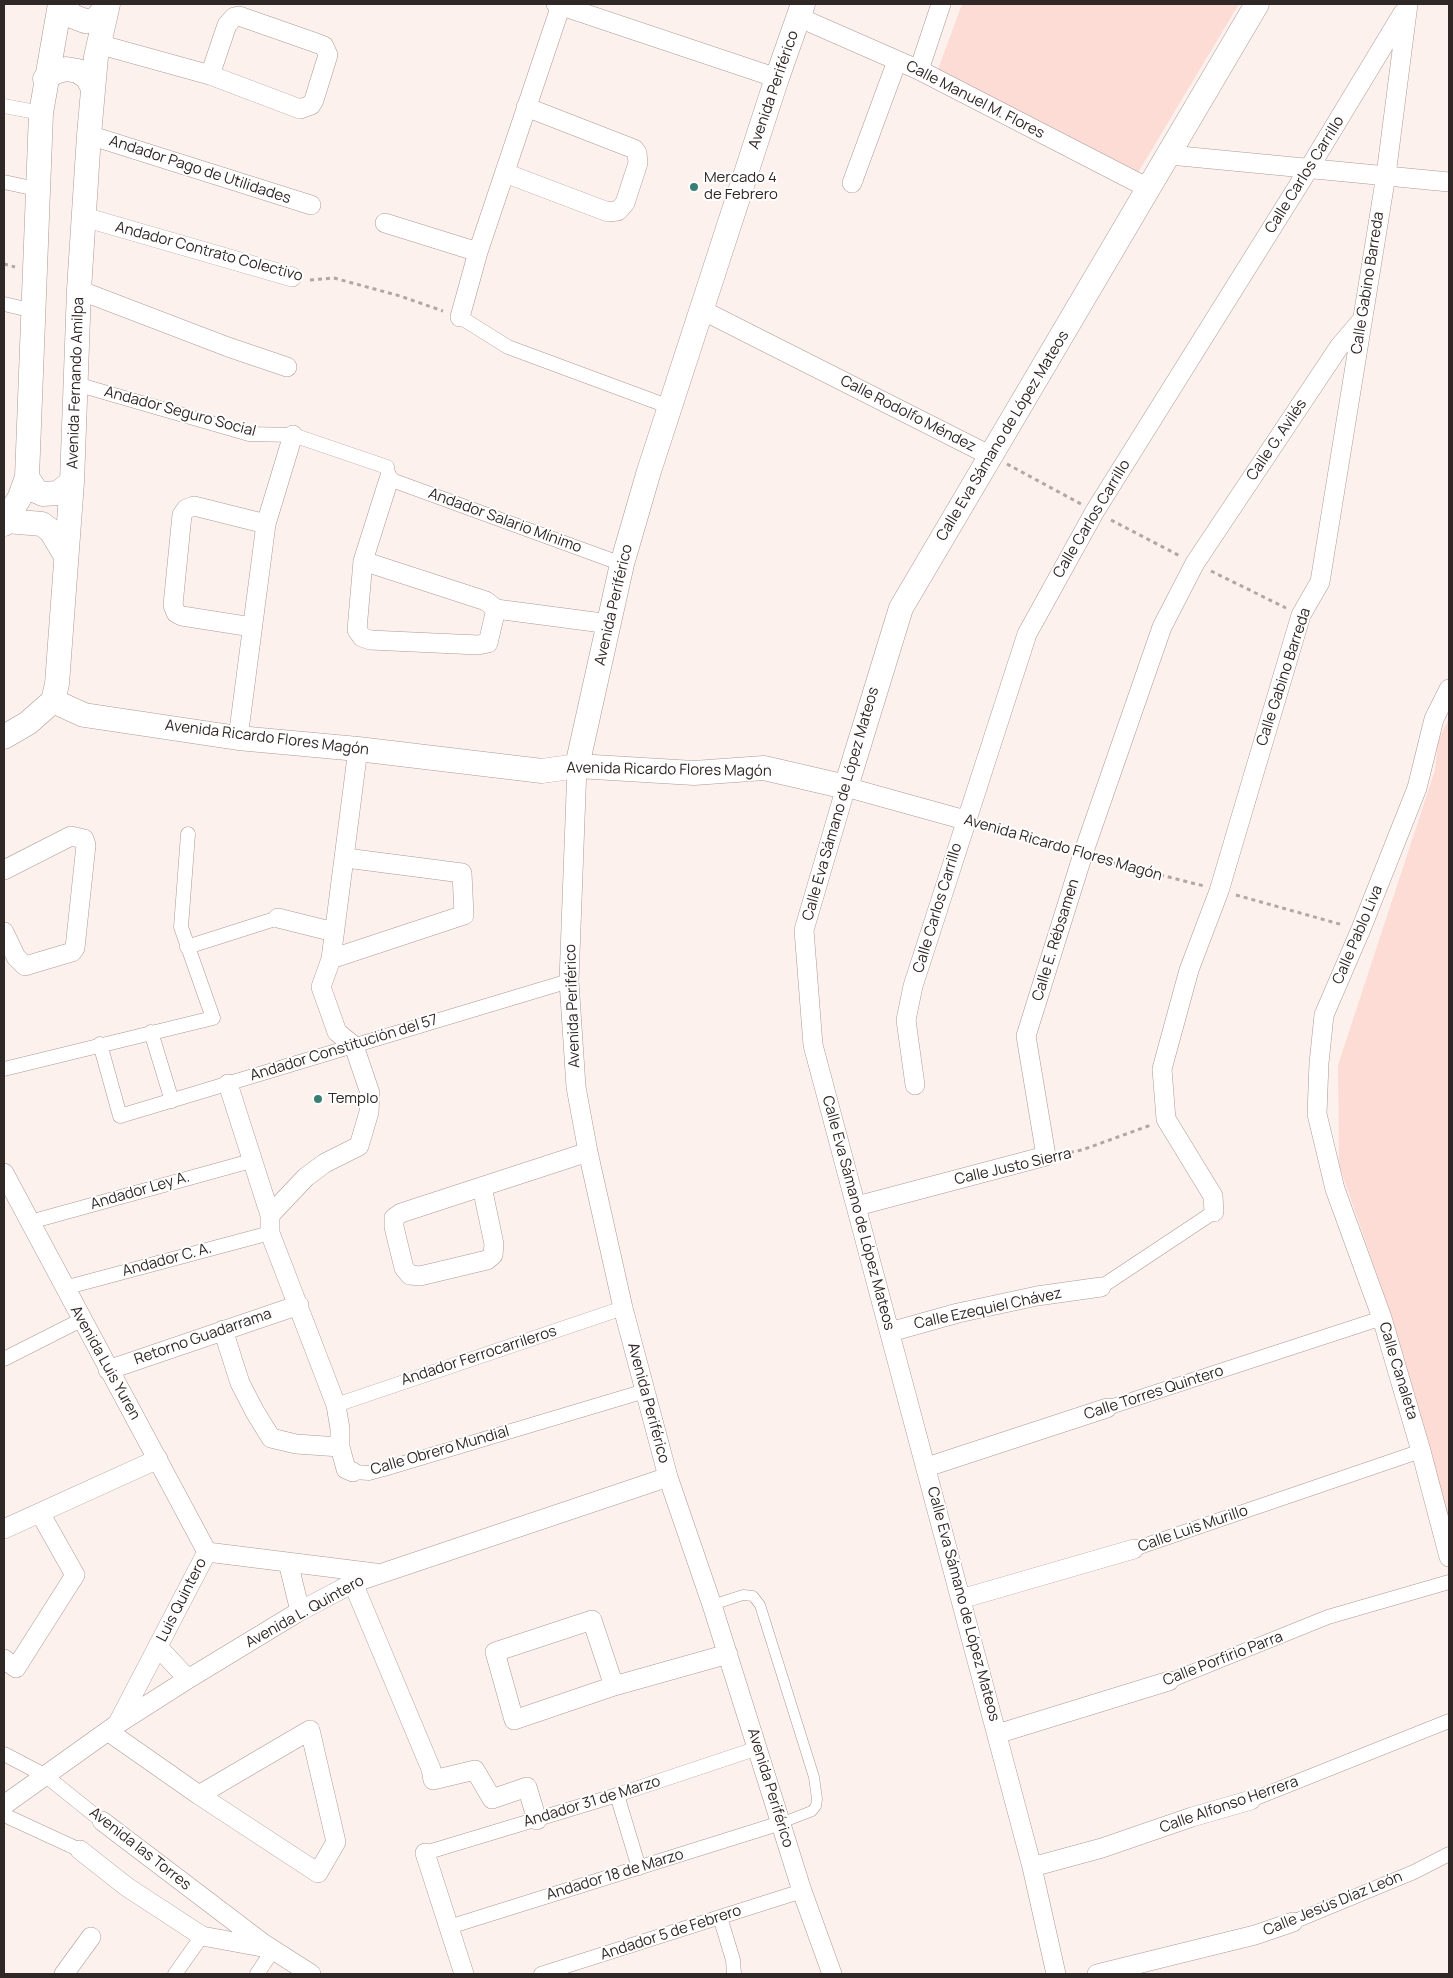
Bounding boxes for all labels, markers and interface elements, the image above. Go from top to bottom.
street label: Avenida Periférico [745,28,803,152]
street label: Calle Manuel M. Flores [903,57,1047,143]
street label: Calle Carlos Carrillo [1262,113,1348,237]
street label: Andador Pago de Utilidades [107,132,293,208]
place label: Mercado 4 de Febrero [704,169,778,204]
marker: Mercado 4 de Febrero [688,181,700,193]
street label: Calle Gabino Barreda [1348,210,1388,356]
street label: Andador Contrato Colectivo [113,218,305,286]
street label: Avenida Fernando Amilpa [64,297,88,469]
street label: Calle Eva Sámano de López Mateos [933,328,1073,544]
street label: Calle Rodolfo Méndez [837,372,979,456]
street label: Andador Seguro Social [102,383,258,441]
street label: Calle G. Avilés [1243,396,1311,484]
street label: Calle Carlos Carrillo [1050,457,1134,581]
street label: Andador Salario Mínimo [426,485,584,557]
street label: Avenida Periférico [591,543,637,667]
street label: Calle Gabino Barreda [1253,606,1315,748]
street label: Calle Eva Sámano de López Mateos [799,685,883,923]
street label: Avenida Ricardo Flores Magón [164,717,370,759]
street label: Avenida Ricardo Flores Magón [566,759,772,781]
street label: Avenida Ricardo Flores Magón [962,811,1164,885]
street label: Calle Carlos Carrillo [910,841,966,975]
street label: Calle E. Rébsamen [1029,877,1083,1003]
street label: Calle Pablo Liva [1329,883,1387,987]
street label: Avenida Periférico [562,944,584,1068]
street label: Andador Constitución del 57 [248,1011,440,1085]
place label: Templo [328,1090,378,1108]
marker: Templo [312,1093,324,1105]
street label: Calle Eva Sámano de López Mateos [818,1094,898,1332]
street label: Calle Justo Sierra [953,1145,1073,1189]
street label: Andador Ley A. [88,1168,192,1214]
street label: Andador C. A. [120,1239,214,1281]
street label: Calle Ezequiel Chávez [912,1285,1064,1333]
street label: Avenida Luis Yuren [66,1303,144,1423]
street label: Retorno Guadarrama [132,1305,274,1369]
street label: Calle Canaleta [1375,1320,1421,1422]
street label: Andador Ferrocarrileros [399,1322,559,1390]
street label: Avenida Periférico [623,1341,673,1465]
street label: Calle Torres Quintero [1082,1362,1226,1424]
street label: Calle Obrero Mundial [369,1423,511,1479]
street label: Calle Eva Sámano de López Mateos [923,1485,1003,1723]
street label: Calle Luis Murillo [1136,1502,1250,1556]
street label: Luis Quintero [153,1555,211,1645]
street label: Avenida L. Quintero [243,1572,367,1652]
street label: Calle Porfirio Parra [1161,1628,1285,1690]
street label: Avenida Periférico [743,1726,797,1850]
street label: Andador 31 de Marzo [521,1773,663,1831]
street label: Calle Alfonso Herrera [1157,1773,1301,1837]
street label: Avenida las Torres [86,1804,194,1894]
street label: Andador 18 de Marzo [544,1846,686,1904]
street label: Calle Jesús Díaz León [1261,1868,1405,1940]
street label: Andador 5 de Febrero [598,1902,744,1964]

